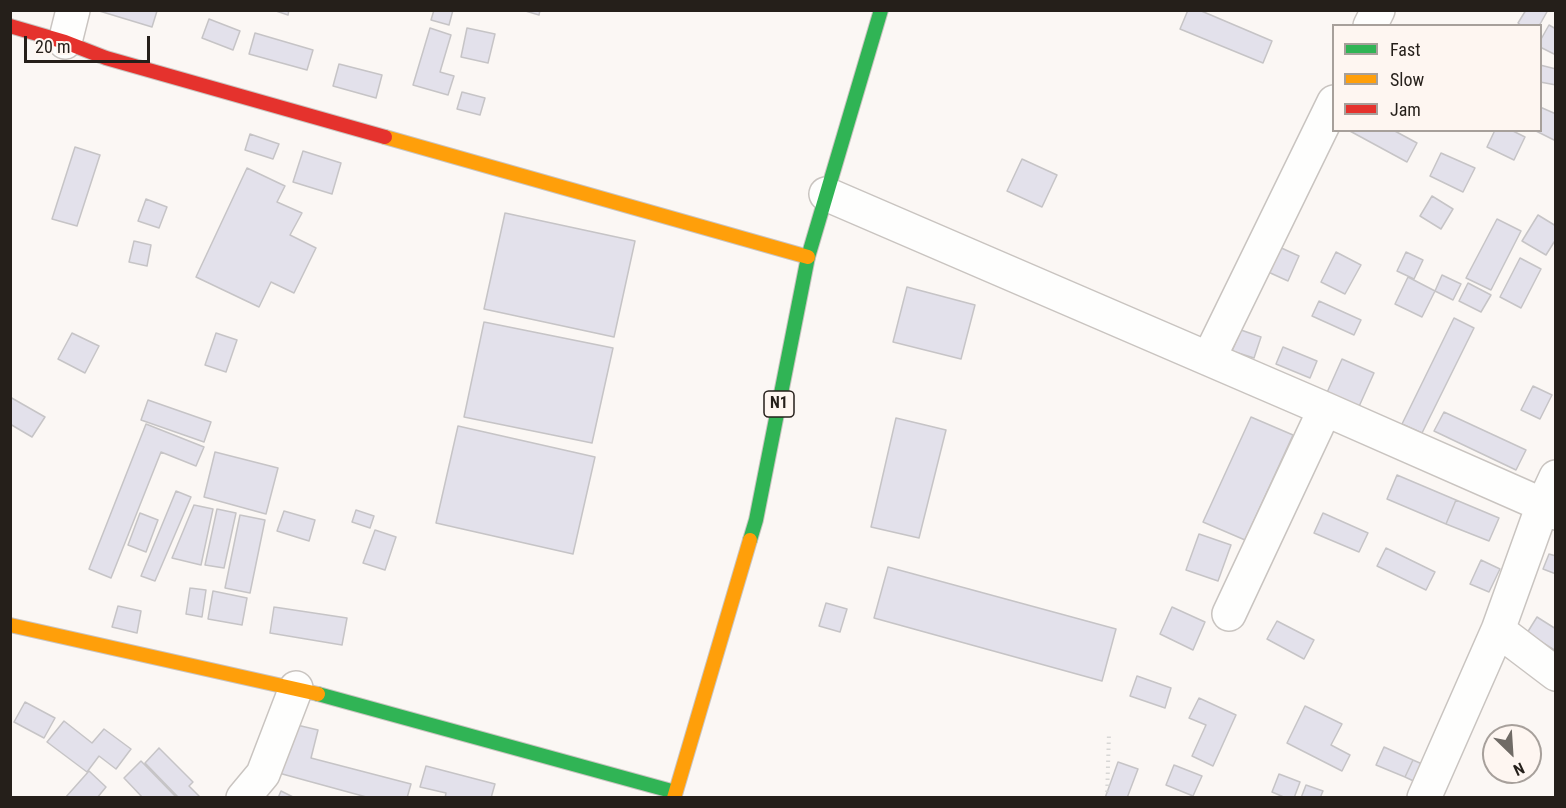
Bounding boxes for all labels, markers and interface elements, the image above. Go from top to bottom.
scale bar [27,24,153,62]
legend [1332,24,1542,132]
text: 20 m [35,36,70,57]
text: Fast [1390,39,1421,60]
text: Slow [1390,69,1424,90]
text: Jam [1390,99,1421,120]
road number: N1 [764,391,794,417]
north arrow [1482,724,1542,784]
text: N [1511,758,1527,780]

